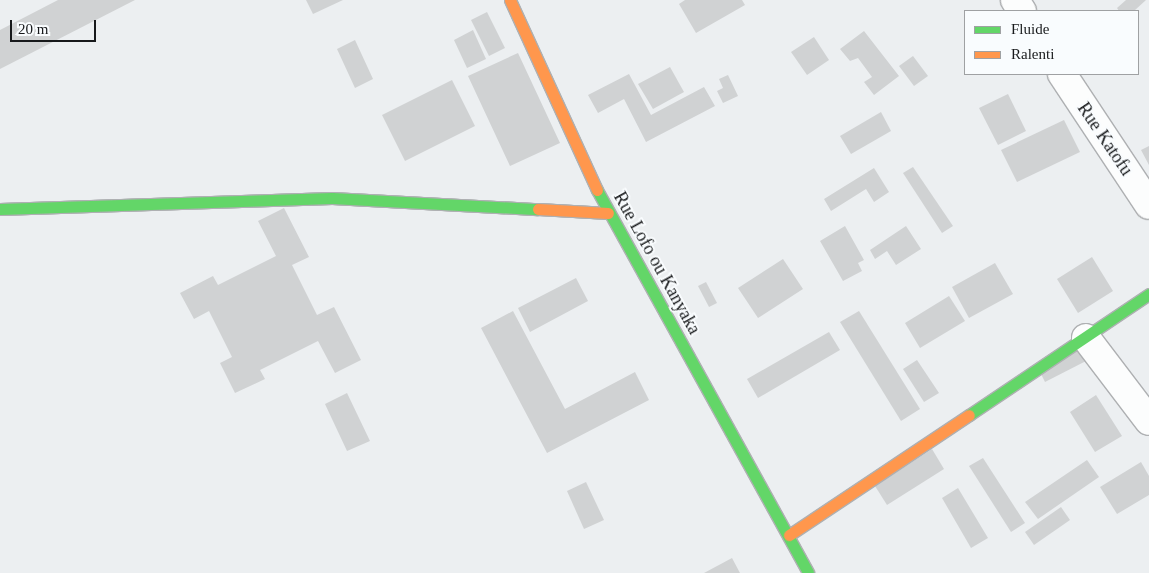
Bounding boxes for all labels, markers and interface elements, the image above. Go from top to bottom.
scale bar [12,10,99,42]
legend [964,10,1139,75]
text: 20 m [18,21,48,37]
text: Fluide [1011,21,1049,37]
text: Ralenti [1011,46,1054,62]
street label: Rue Katofu [1073,98,1137,180]
street label: Rue Lofo ou Kanyaka [609,188,705,338]

